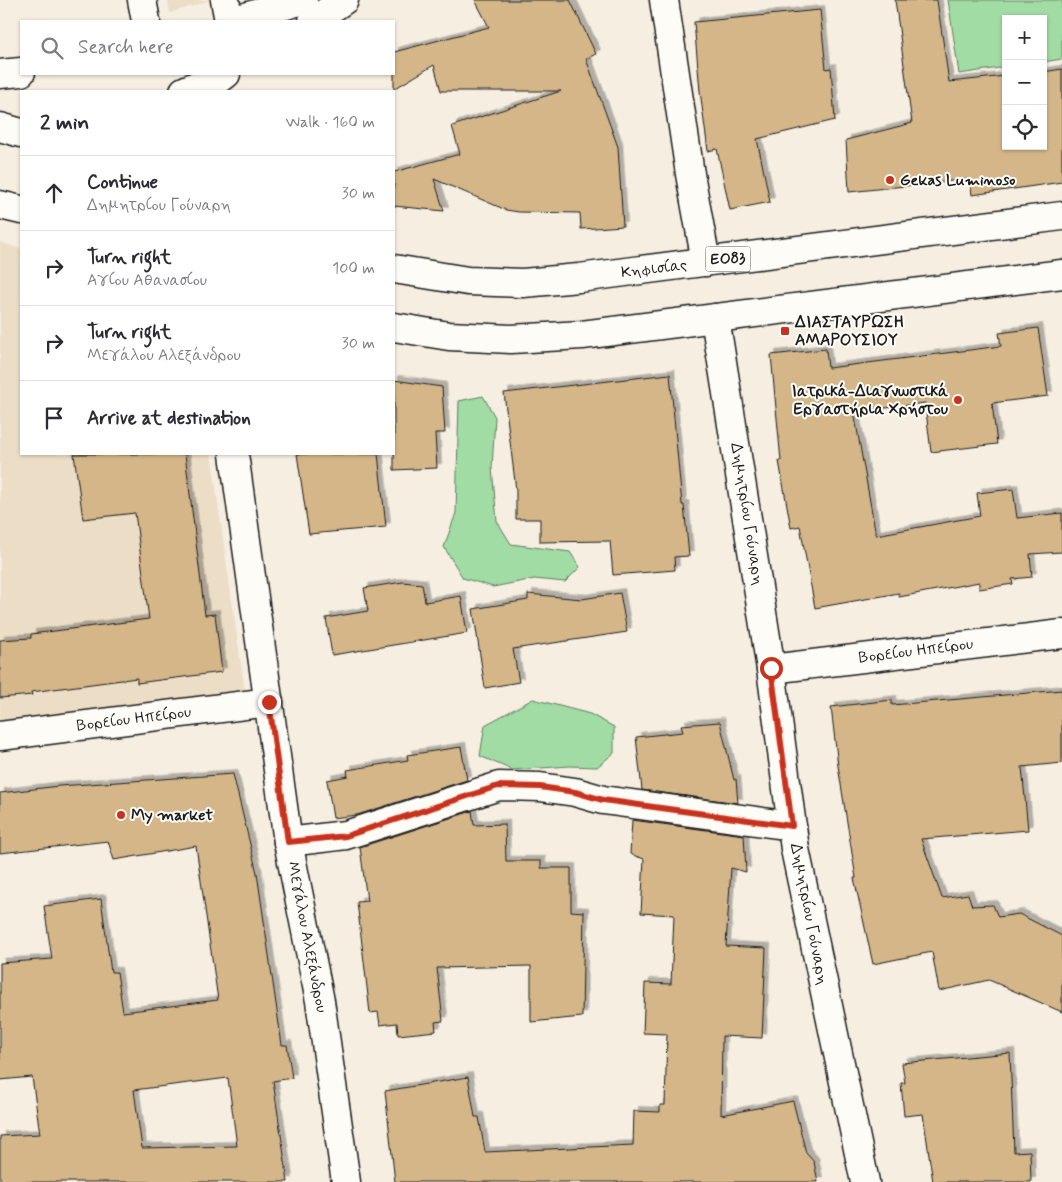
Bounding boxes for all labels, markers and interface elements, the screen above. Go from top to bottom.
map controls [1002,15,1047,150]
button: + [1002,15,1047,60]
search box [20,20,395,75]
icon: search [38,34,66,62]
text: Search here [78,35,174,60]
button: − [1002,60,1047,105]
button: locate [1002,105,1047,150]
text: 2 min [40,109,89,137]
text: Walk · 160 m [285,112,375,133]
text: Continue [87,170,158,195]
place label: Gekas Luminoso [900,170,1015,191]
marker: Gekas Luminoso [884,174,896,186]
icon: ahead [40,179,68,207]
text: 30 m [342,183,375,204]
text: Δημητρίου Γούναρη [87,195,231,216]
text: Turn right [87,245,171,270]
road number: ΕΟ83 [706,246,750,272]
icon: right [40,254,68,282]
street label: Κηφισίας [620,255,688,283]
text: 100 m [332,258,375,279]
text: Αγίου Αθανασίου [87,270,207,291]
place label: ΔΙΑΣΤΑΥΡΩΣΗ ΑΜΑΡΟΥΣΙΟΥ [794,312,904,351]
text: Turn right [87,320,171,345]
marker: ΔΙΑΣΤΑΥΡΩΣΗ ΑΜΑΡΟΥΣΙΟΥ [779,325,791,337]
icon: right [40,329,68,357]
text: 30 m [342,333,375,354]
text: Μεγάλου Αλεξάνδρου [87,345,241,366]
place label: Ιατρικά-Διαγνωστικά Εργαστήρια Χρήστου [791,381,949,420]
marker: Ιατρικά-Διαγνωστικά Εργαστήρια Χρήστου [952,394,964,406]
icon: arrive [40,404,68,432]
text: Arrive at destination [87,406,251,431]
street label: Δημητρίου Γούναρη [725,441,769,587]
street label: Βορείου Ηπείρου [858,634,974,668]
route start [760,657,783,680]
route end [258,691,281,714]
street label: Βορείου Ηπείρου [76,702,192,736]
place label: My market [131,805,214,826]
marker: My market [115,809,127,821]
street label: Δημητρίου Γούναρη [785,841,833,987]
street label: Μεγάλου Αλεξάνδρου [282,859,332,1015]

